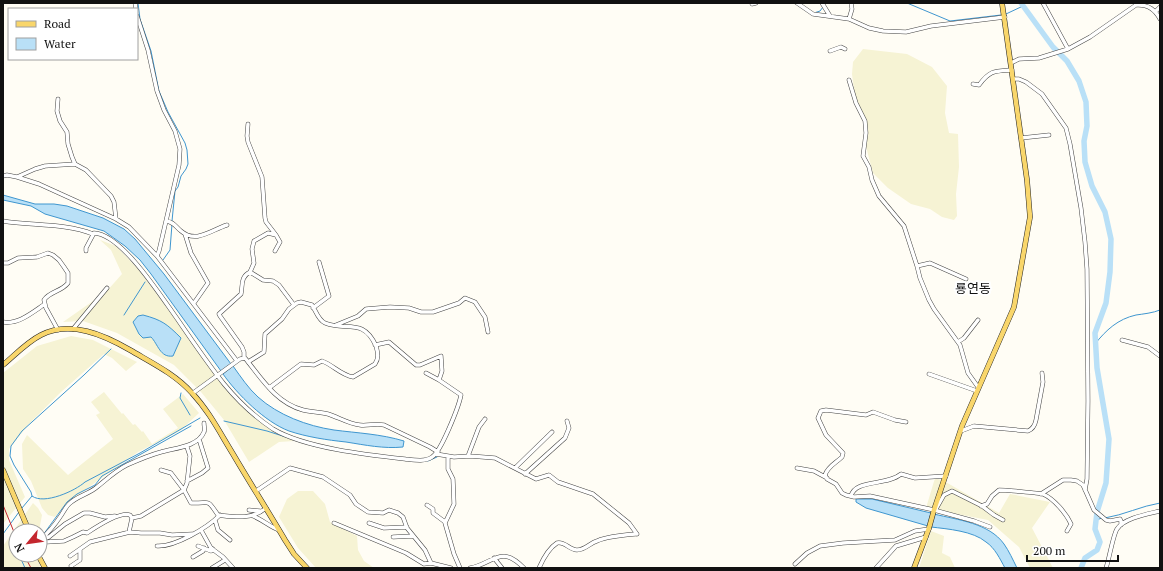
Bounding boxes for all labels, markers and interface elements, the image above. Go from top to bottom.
legend [8,8,138,60]
text: Road [44,16,71,31]
text: Water [44,36,76,51]
district label: 룡연동 [955,279,991,297]
north arrow [8,523,48,563]
scale bar [1027,537,1118,563]
text: N [11,540,27,555]
text: 200 m [1033,543,1066,558]

